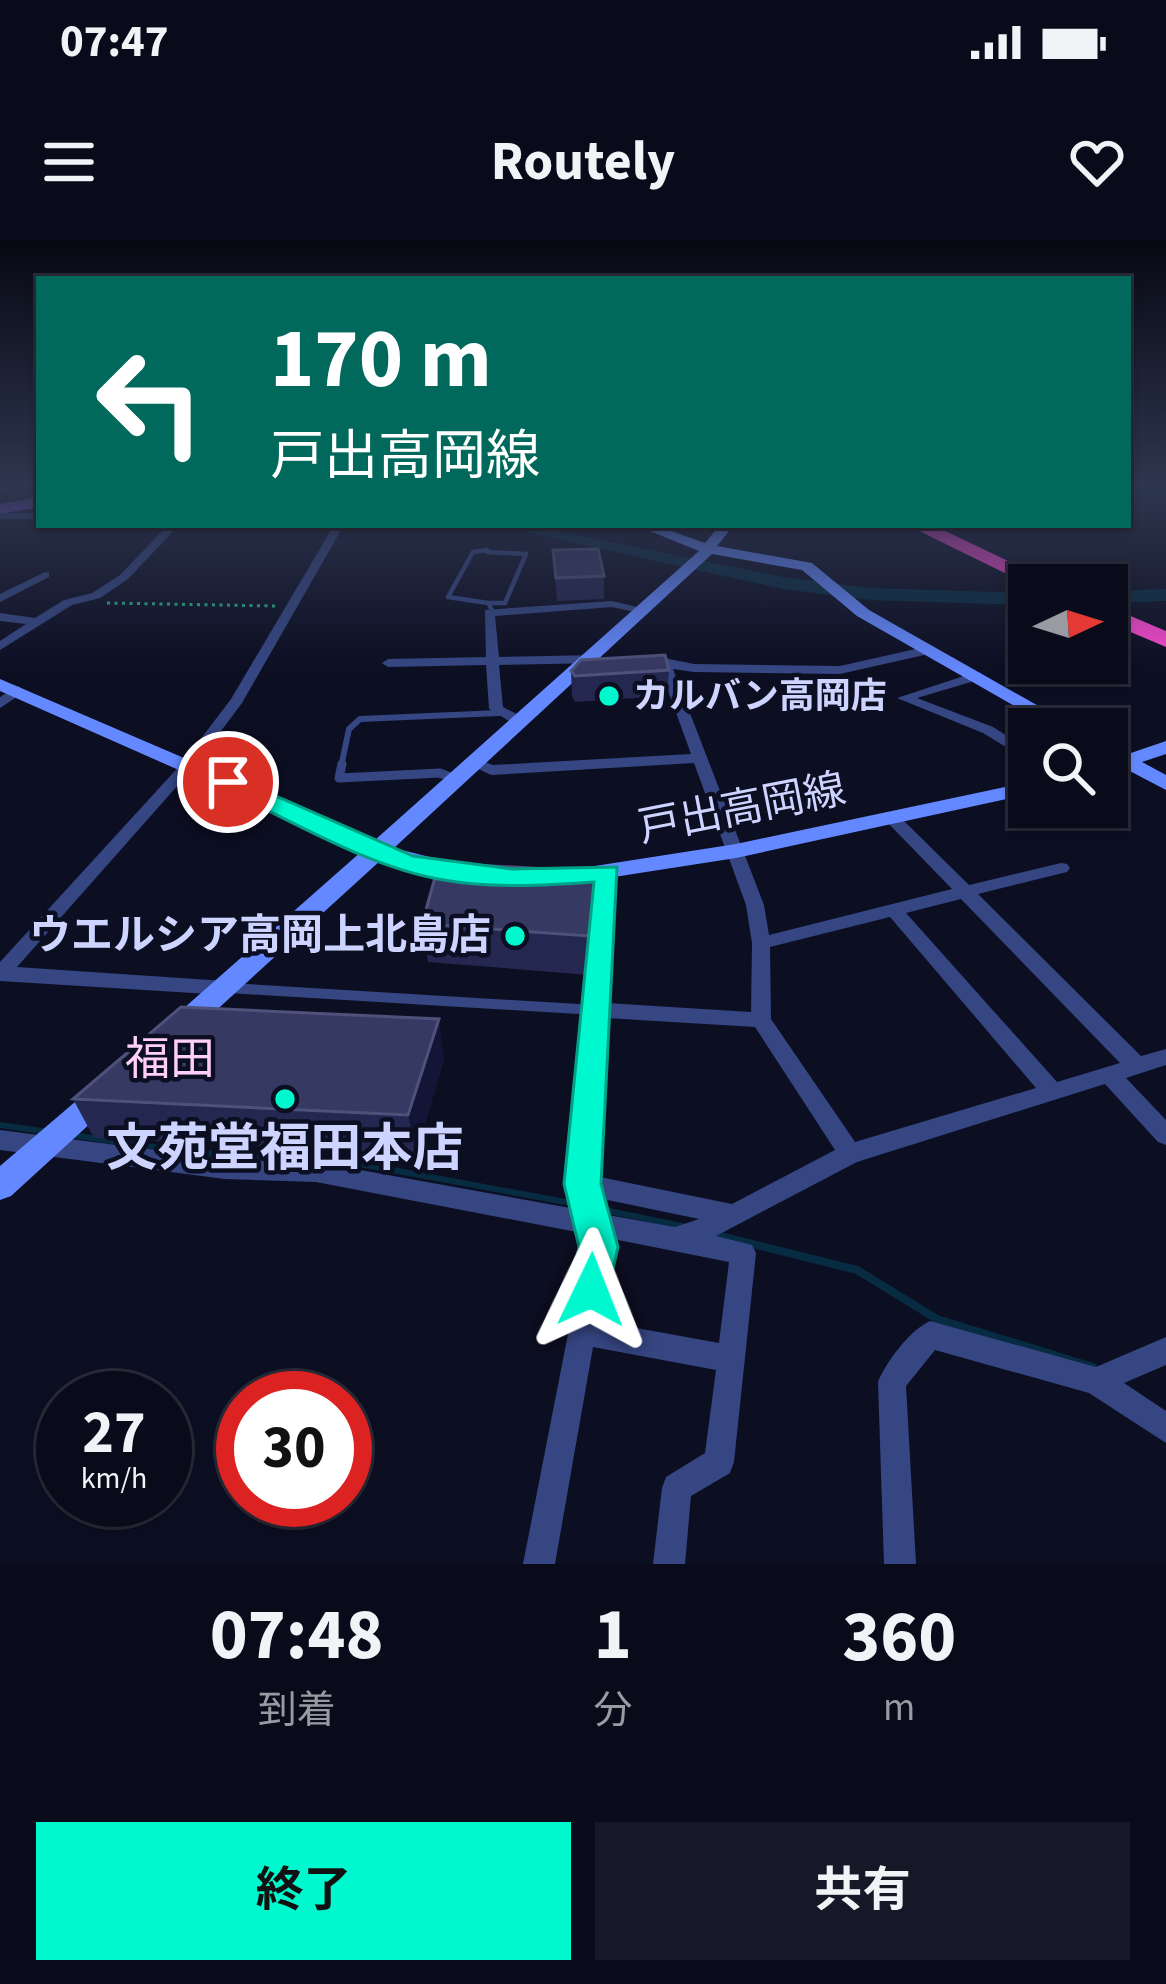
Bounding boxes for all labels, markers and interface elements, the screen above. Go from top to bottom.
text: 07:47 [60,10,169,74]
text: Routely [491,124,675,201]
icon: menu [36,129,102,195]
icon: heart [1064,129,1130,195]
text: 170 m [270,300,492,420]
icon: left [72,324,228,480]
text: 戸出高岡線 [270,419,540,496]
north arrow [1008,564,1128,684]
map controls [1008,564,1128,828]
place label: カルバン高岡店 [633,671,887,722]
marker: カルバン高岡店 [596,683,622,709]
button: search [1008,708,1128,828]
pin [177,731,279,833]
icon: arrive [195,749,261,815]
street label: 戸出高岡線 [633,760,851,858]
place label: ウエルシア高岡上北島店 [29,906,491,966]
marker: ウエルシア高岡上北島店 [502,923,528,949]
district label: 福田 [125,1028,215,1092]
marker: 文苑堂福田本店 [272,1086,298,1112]
place label: 文苑堂福田本店 [106,1113,464,1185]
position arrow [528,1227,654,1353]
speed limit sign: 30 [216,1371,372,1527]
text: 27 [82,1391,146,1476]
text: km/h [81,1457,147,1500]
text: 07:48 [210,1584,383,1687]
text: 1 [594,1584,632,1687]
text: 360 [842,1586,956,1689]
text: m [883,1680,915,1736]
text: 到着 [258,1683,336,1739]
text: 分 [593,1683,632,1739]
button: 終了 [36,1822,571,1960]
button: 共有 [595,1822,1130,1960]

